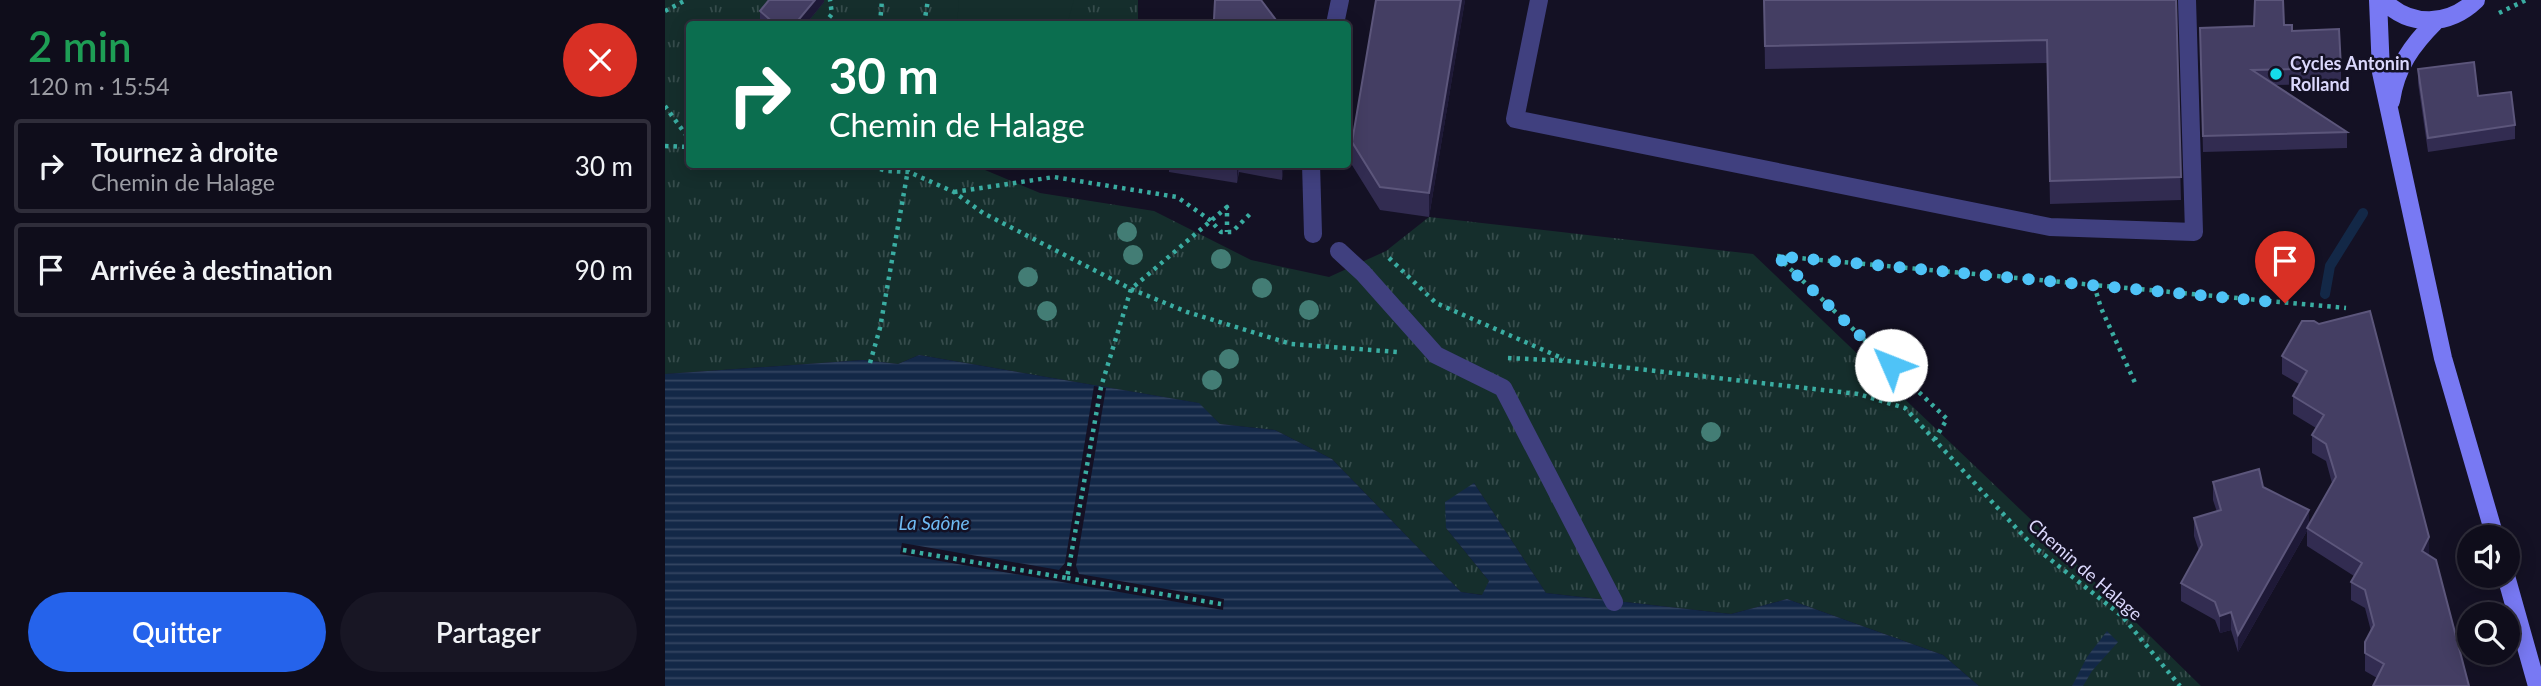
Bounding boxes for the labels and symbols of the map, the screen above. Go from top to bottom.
place label: Cycles Antonin Rolland [2290,52,2410,95]
marker: Cycles Antonin Rolland [2268,66,2284,82]
pin [2255,231,2315,303]
position arrow [1854,328,1928,402]
water label: La Saône [898,511,970,534]
street label: Chemin de Halage [2024,514,2147,625]

